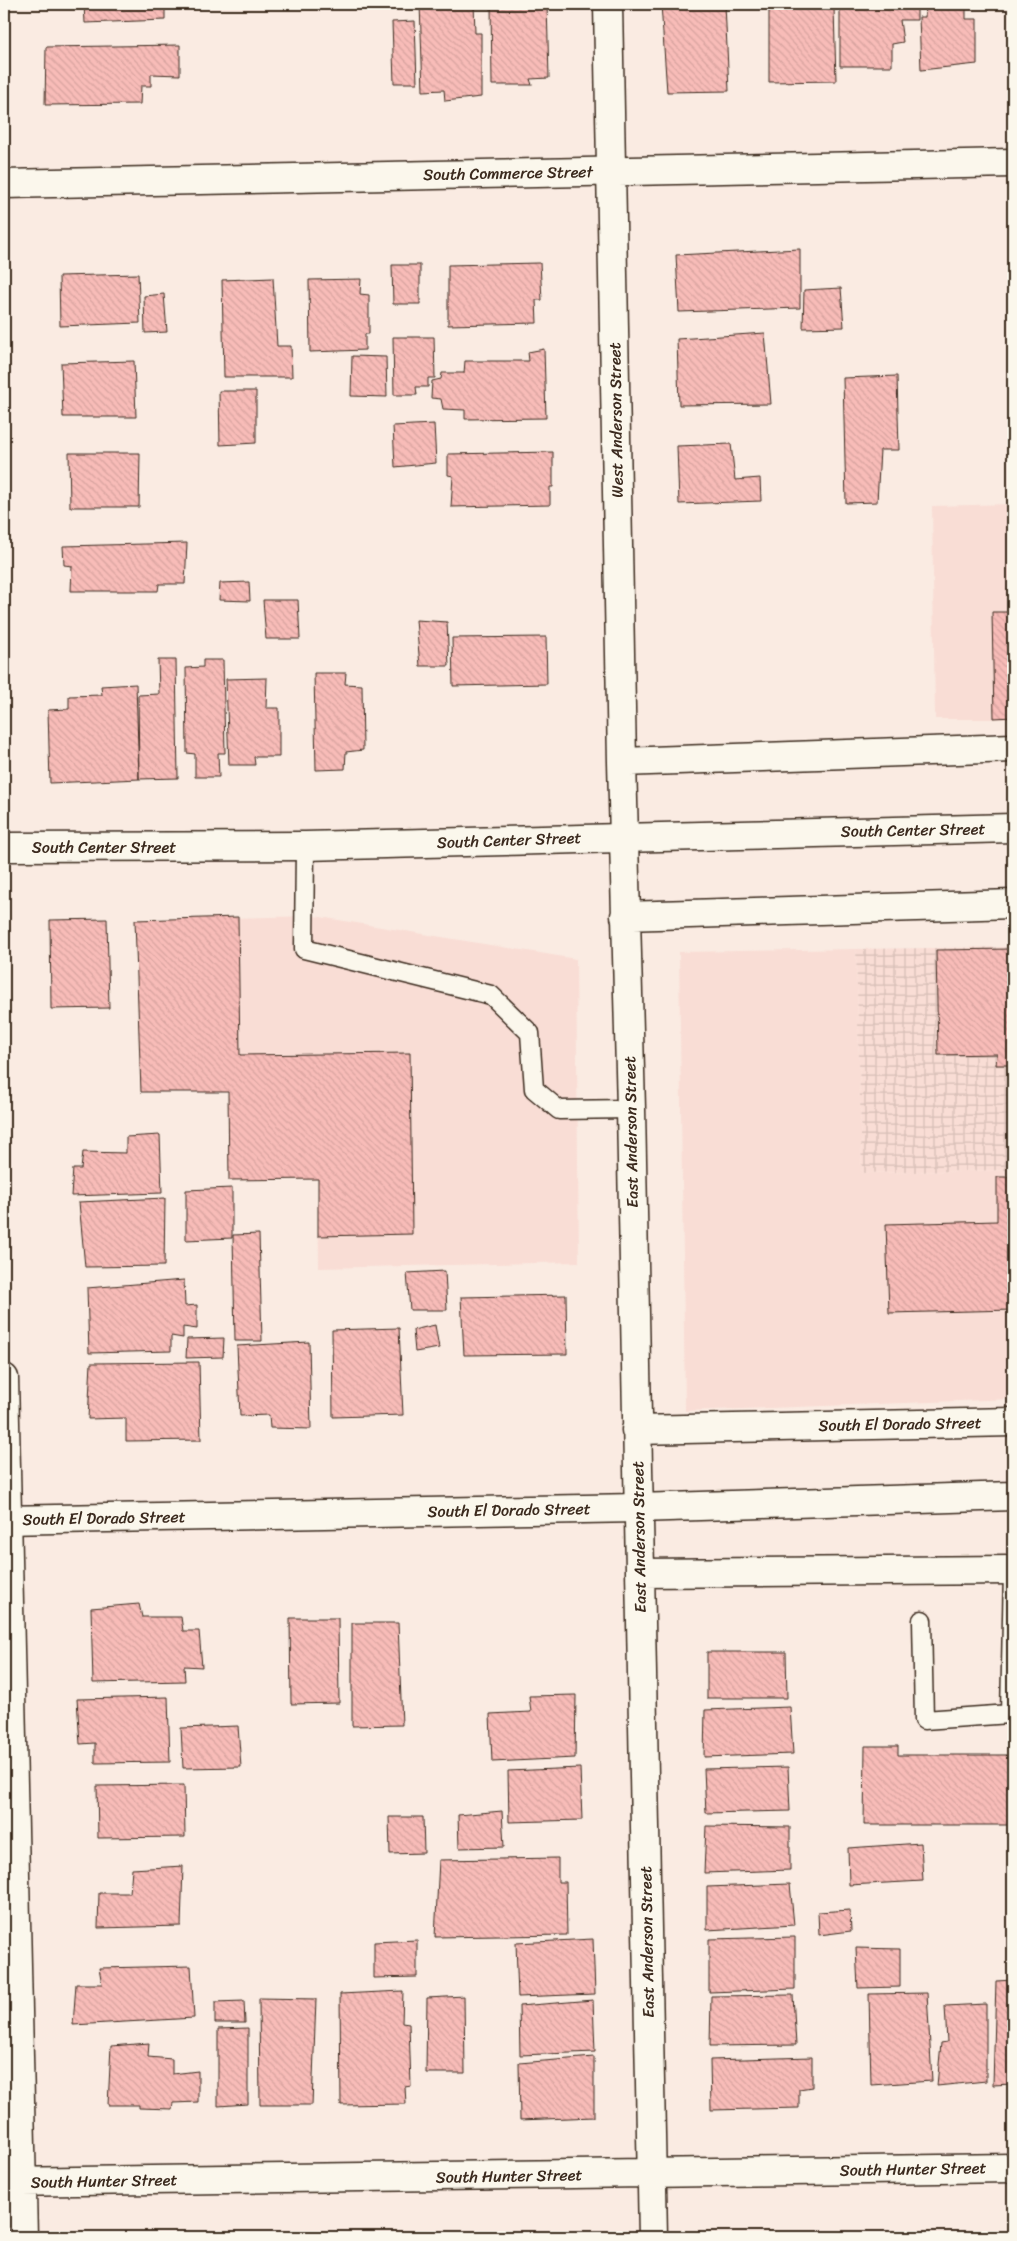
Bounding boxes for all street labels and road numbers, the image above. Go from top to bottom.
street label: South Commerce Street [423,157,594,189]
street label: West Anderson Street [600,342,632,498]
street label: South Center Street [840,814,986,846]
street label: South Center Street [436,823,582,857]
street label: South Center Street [32,833,176,862]
street label: East Anderson Street [615,1056,647,1208]
street label: South El Dorado Street [818,1408,982,1440]
street label: East Anderson Street [623,1461,655,1613]
street label: South El Dorado Street [427,1494,591,1526]
street label: South El Dorado Street [22,1502,186,1534]
street label: East Anderson Street [631,1866,663,2018]
street label: South Hunter Street [839,2153,987,2185]
street label: South Hunter Street [435,2160,583,2192]
street label: South Hunter Street [30,2165,178,2197]

